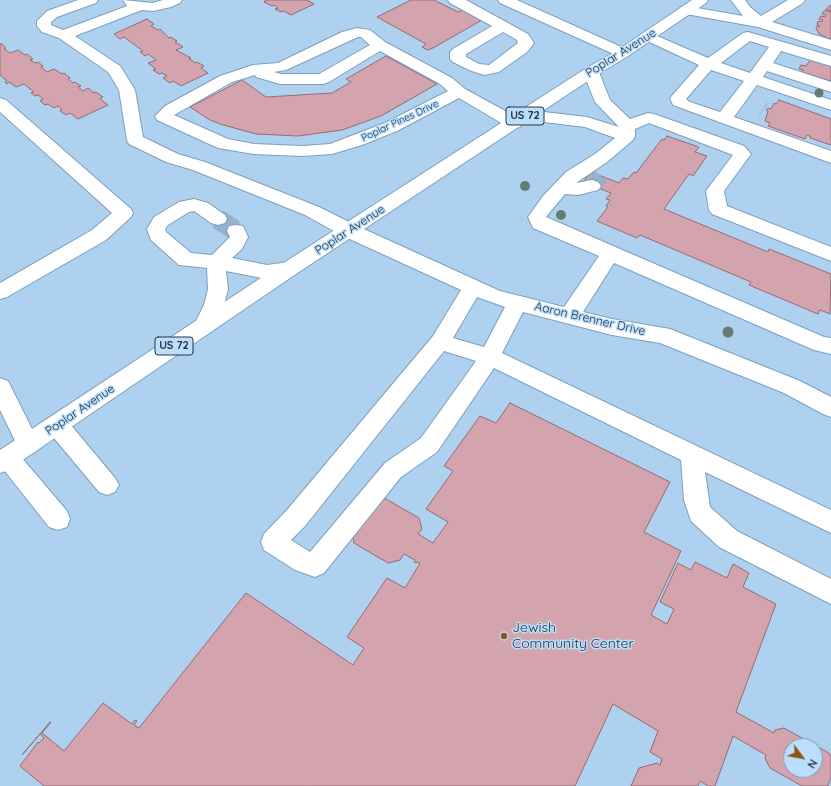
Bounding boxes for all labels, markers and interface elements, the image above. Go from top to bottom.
street label: Poplar Avenue [583,26,659,80]
street label: Poplar Pines Drive [359,98,441,144]
road number: US 72 [506,107,544,125]
street label: Poplar Avenue [312,202,388,258]
street label: Aaron Brenner Drive [533,299,647,339]
road number: US 72 [155,337,193,355]
street label: Poplar Avenue [43,382,117,438]
place label: Jewish Community Center [512,620,634,652]
marker: Jewish Community Center [499,631,509,641]
north arrow [783,738,823,778]
text: N [804,757,820,771]

